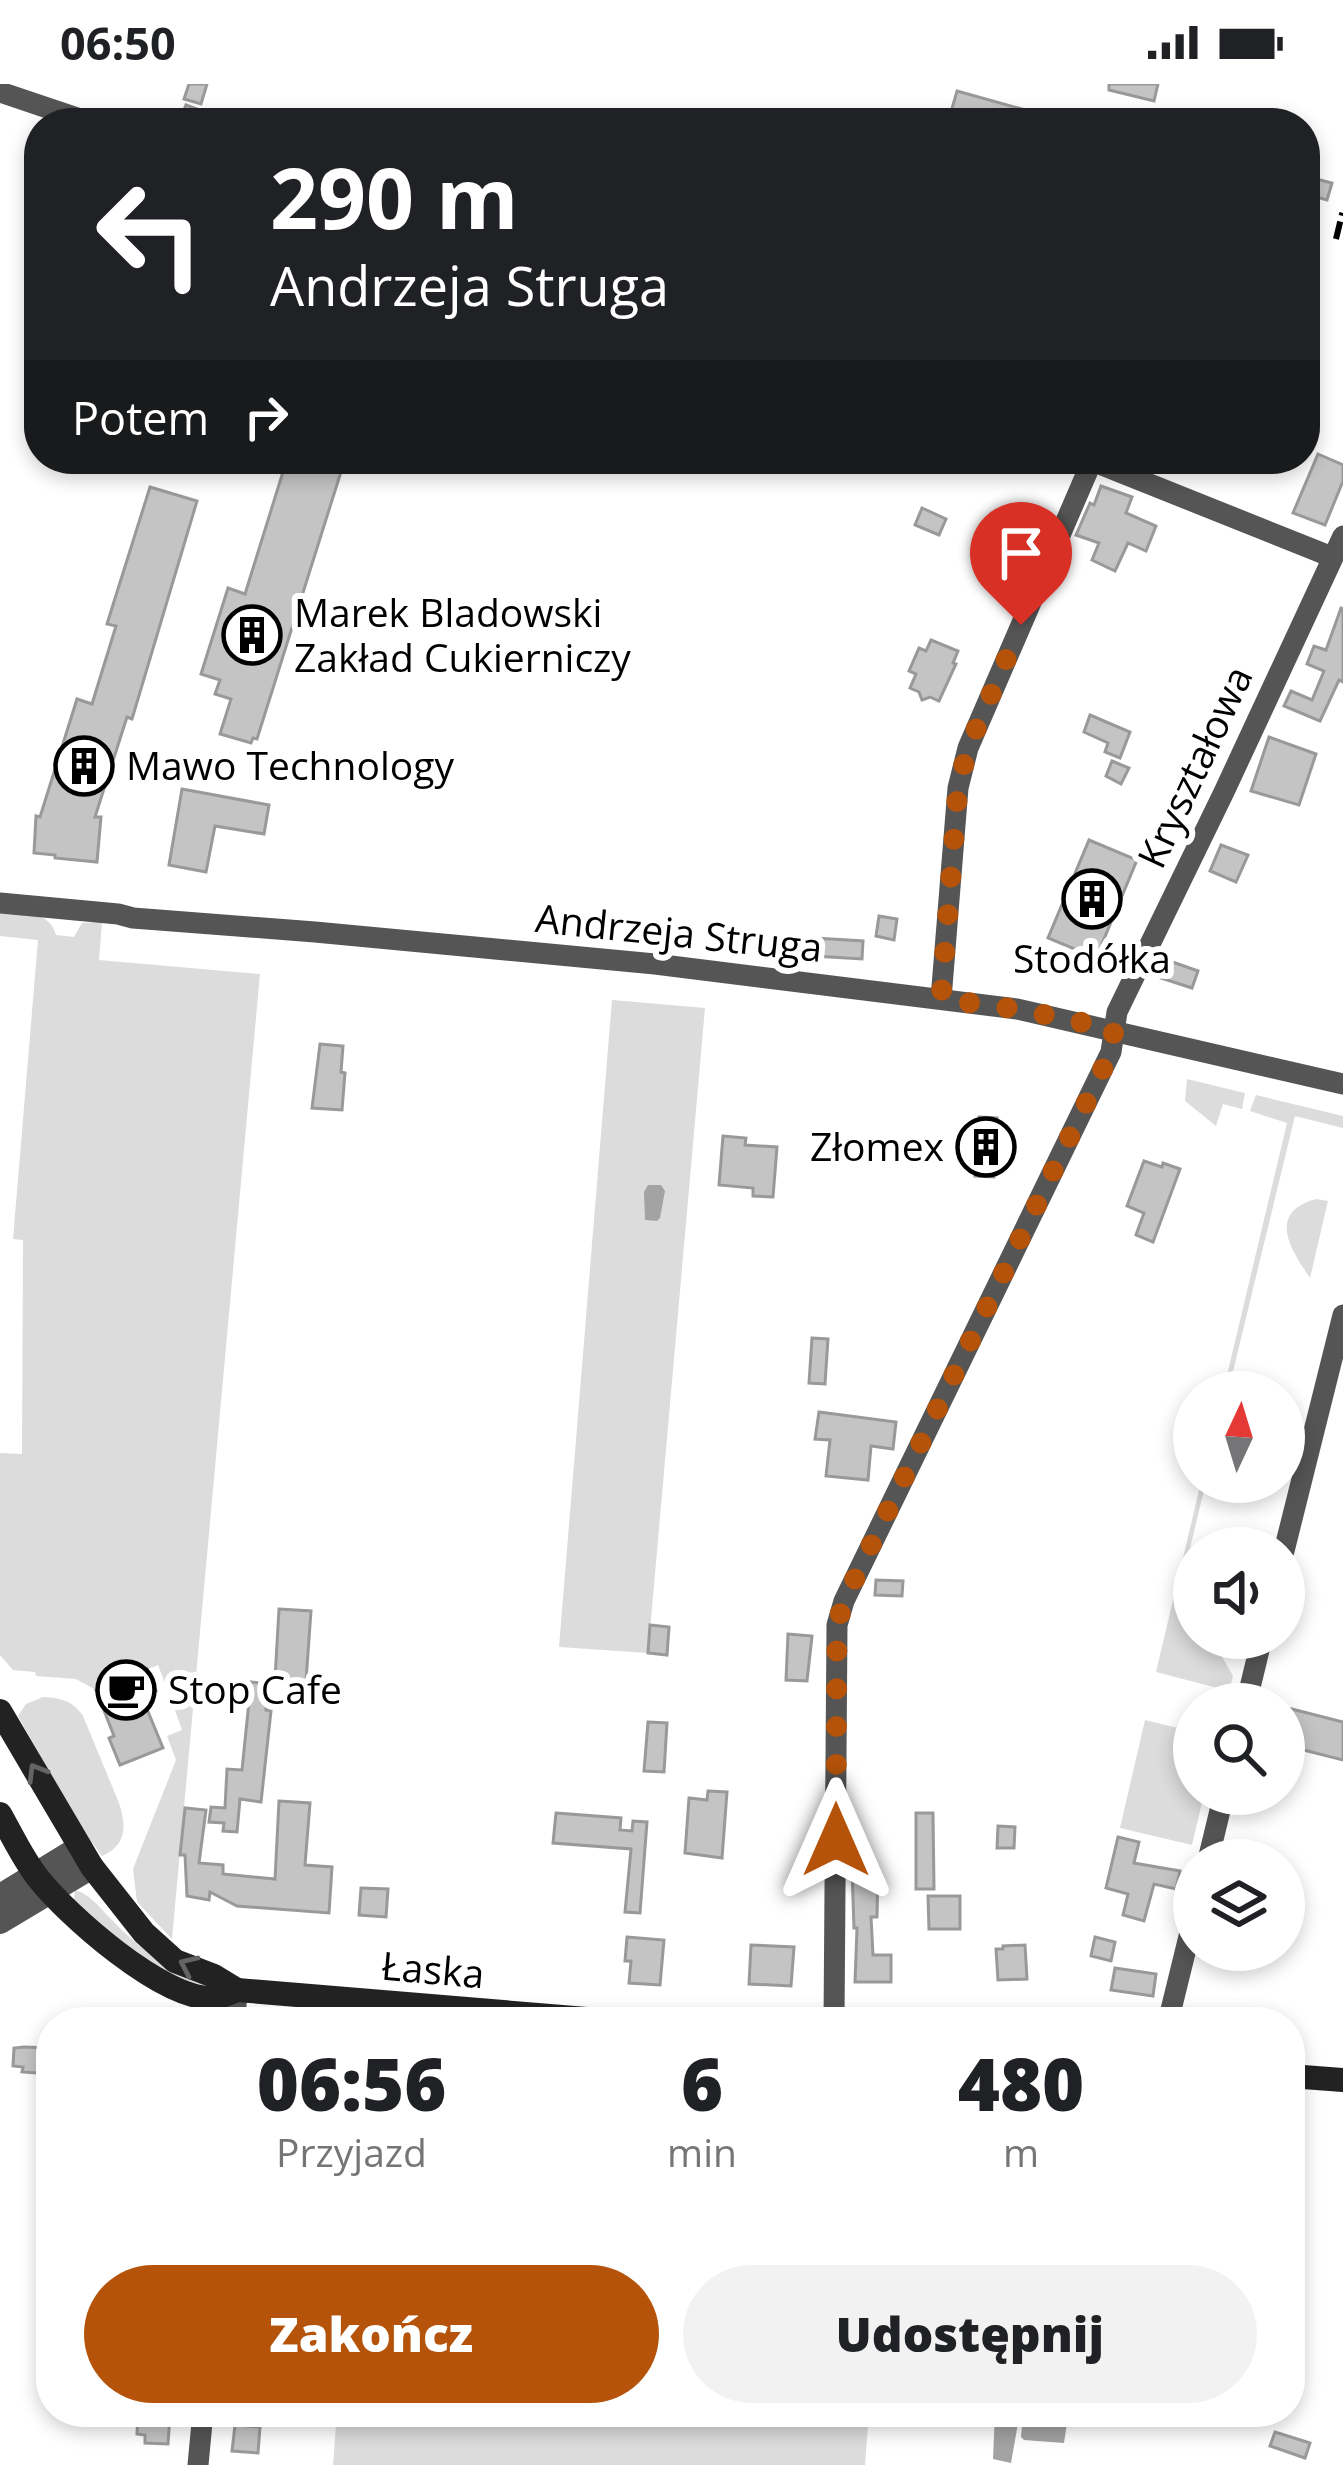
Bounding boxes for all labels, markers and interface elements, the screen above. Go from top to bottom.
text: 06:50 [60,12,176,73]
text: 290 m [270,139,518,254]
icon: left [72,156,228,312]
text: Andrzeja Struga [270,248,669,322]
icon: right [233,384,299,450]
text: Potem [72,387,209,448]
pin [970,502,1072,625]
icon: arrive [988,520,1054,586]
place label: Marek Bladowski Zakład Cukierniczy [294,585,631,683]
building icon: Marek Bladowski Zakład Cukierniczy [221,604,283,666]
street label: Kryształowa [1124,657,1264,876]
building icon: Mawo Technology [53,735,115,797]
place label: Mawo Technology [126,738,454,791]
building icon: Stodółka [1061,868,1123,930]
street label: Andrzeja Struga [533,890,825,973]
place label: Stodółka [1013,931,1171,984]
building icon: Złomex [955,1116,1017,1178]
place label: Złomex [810,1119,944,1172]
north arrow [1173,1371,1305,1503]
map controls [1173,1371,1305,1971]
button: sound [1173,1527,1305,1659]
cafe icon: Stop Cafe [95,1659,157,1721]
place label: Stop Cafe [168,1662,342,1715]
button: search [1173,1683,1305,1815]
one-way arrow [27,1763,50,1785]
position arrow [773,1777,899,1903]
button: layers [1173,1839,1305,1971]
street label: Łaska [380,1938,487,1999]
one-way arrow [179,1956,200,1979]
text: 06:56 [257,2034,446,2132]
text: 6 [681,2034,723,2132]
text: 480 [958,2034,1084,2132]
text: Przyjazd [276,2125,427,2178]
text: min [667,2125,737,2178]
text: m [1003,2125,1039,2178]
button: Zakończ [84,2265,659,2403]
button: Udostępnij [683,2265,1257,2403]

